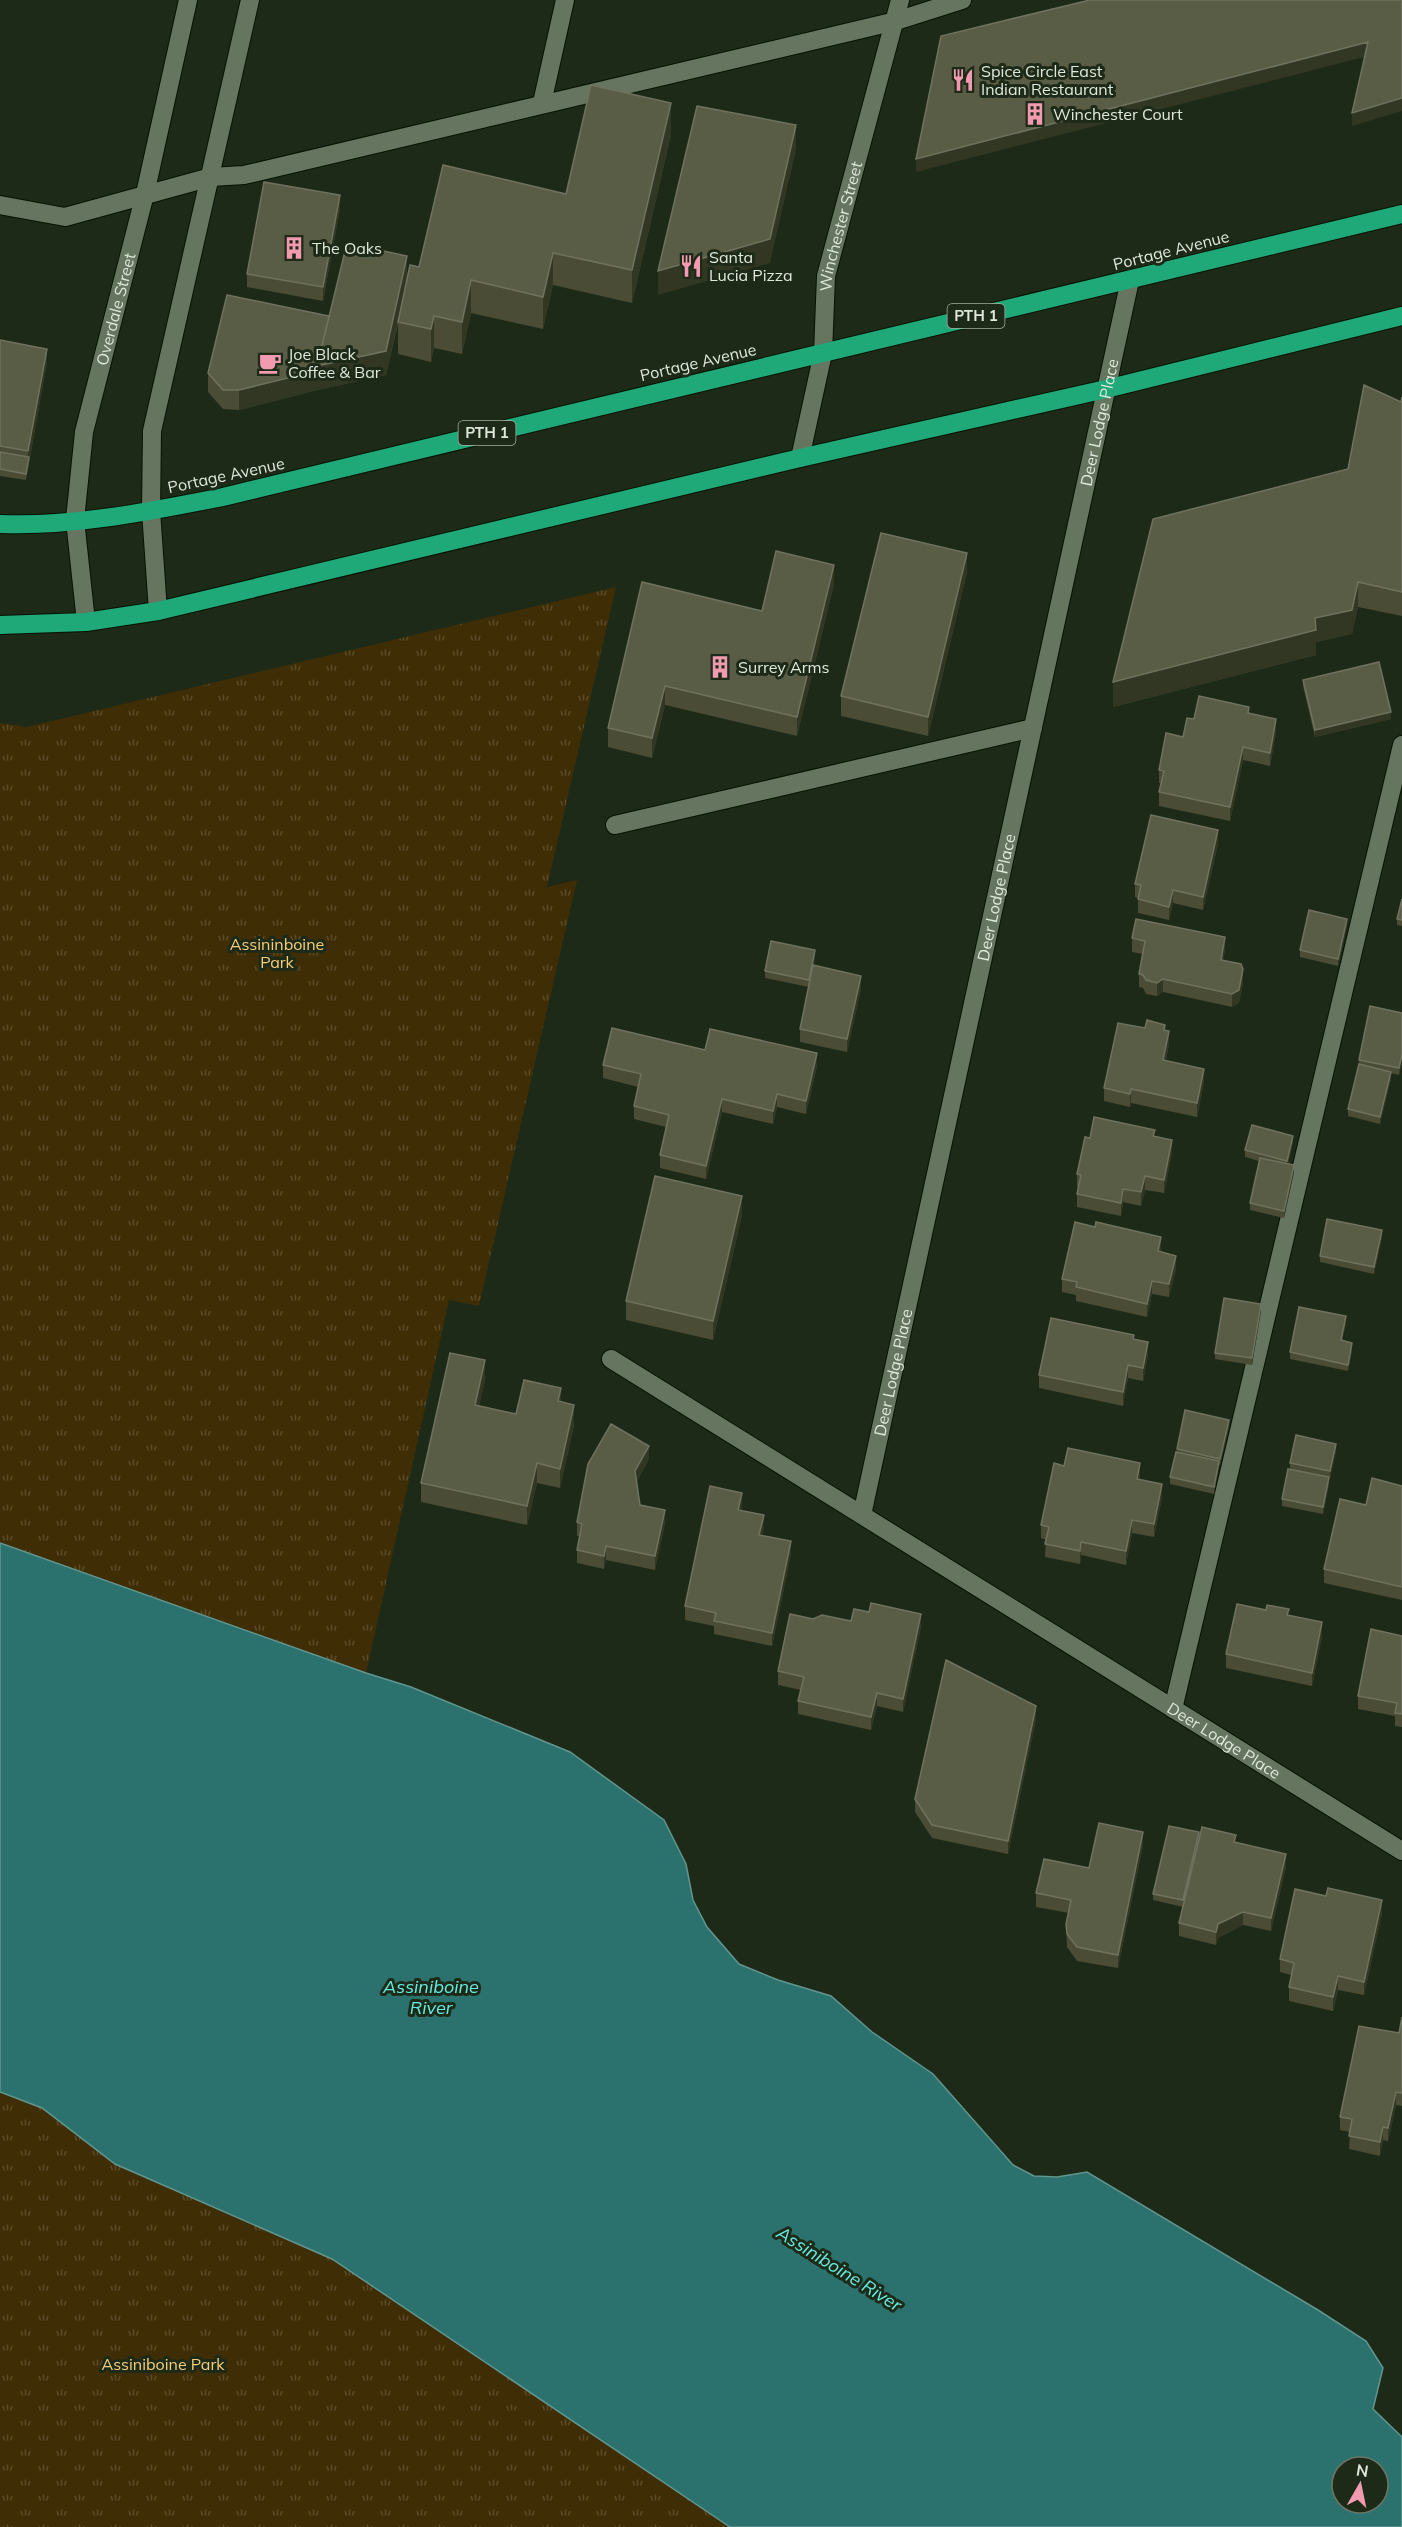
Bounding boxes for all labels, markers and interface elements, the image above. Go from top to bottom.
place label: Spice Circle East Indian Restaurant [981,61,1114,99]
restaurant icon: Spice Circle East Indian Restaurant [950,67,976,93]
building icon: Winchester Court [1022,101,1048,127]
place label: Winchester Court [1053,104,1183,124]
street label: Winchester Street [815,159,866,292]
street label: Portage Avenue [1111,226,1231,274]
building icon: The Oaks [281,235,307,261]
place label: The Oaks [312,238,382,258]
place label: Santa Lucia Pizza [709,247,793,285]
street label: Overdale Street [92,250,140,367]
restaurant icon: Santa Lucia Pizza [678,253,704,279]
road number: PTH 1 [948,304,1004,328]
street label: Portage Avenue [638,339,758,385]
place label: Joe Black Coffee & Bar [288,344,381,382]
cafe icon: Joe Black Coffee & Bar [257,350,283,376]
street label: Deer Lodge Place [1076,357,1123,488]
road number: PTH 1 [458,421,516,445]
street label: Portage Avenue [166,453,286,497]
building icon: Surrey Arms [707,654,733,680]
place label: Surrey Arms [738,657,830,677]
street label: Deer Lodge Place [973,832,1020,963]
park label: Assininboine Park [230,934,324,972]
street label: Deer Lodge Place [869,1307,916,1438]
street label: Deer Lodge Place [1164,1698,1284,1783]
water label: Assiniboine River [382,1975,479,2019]
water label: Assiniboine River [772,2220,907,2317]
park label: Assiniboine Park [101,2354,225,2374]
north arrow [1330,2455,1390,2515]
text: N [1355,2459,1370,2481]

